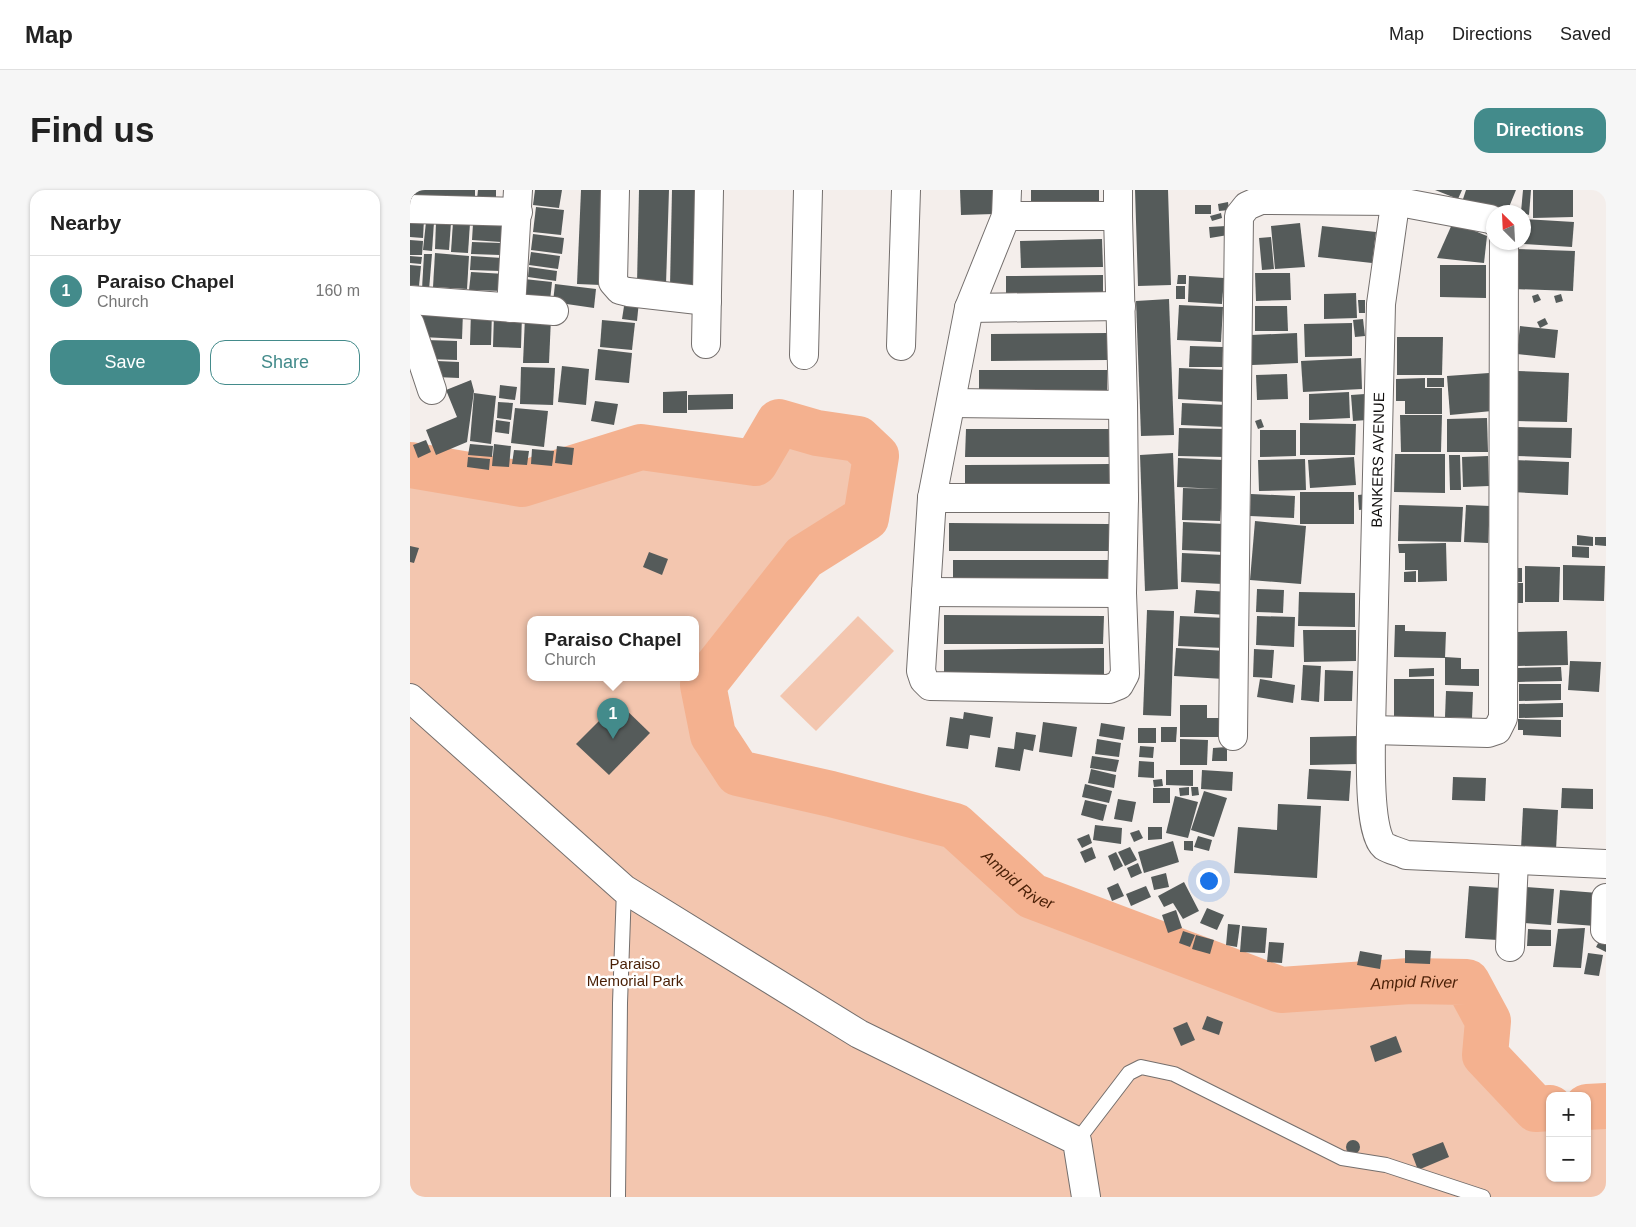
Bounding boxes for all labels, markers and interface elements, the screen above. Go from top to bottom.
text: Map [25,21,73,48]
text: Map [1389,24,1424,44]
text: Directions [1452,24,1532,44]
text: Saved [1560,24,1611,44]
button: Directions [1474,108,1606,153]
text: Find us [30,110,154,149]
north arrow [1486,205,1531,250]
text: Nearby [50,211,121,234]
text: Paraiso Chapel [97,271,234,292]
text: 1 [62,282,70,299]
text: 160 m [316,282,360,299]
text: Church [97,293,149,310]
button: Save [50,340,200,385]
button: Share [210,340,360,385]
street label: BANKERS AVENUE [1368,392,1387,528]
popup [527,616,699,681]
text: Paraiso Chapel [544,629,682,650]
text: Church [544,651,596,668]
pin: 1 [597,698,629,739]
water label: Ampid River [978,846,1057,913]
your location [1196,868,1222,894]
park label: Paraiso Memorial Park [587,955,684,989]
water label: Ampid River [1369,973,1458,993]
map controls [1546,1092,1591,1182]
button: + [1546,1092,1591,1137]
button: − [1546,1137,1591,1182]

